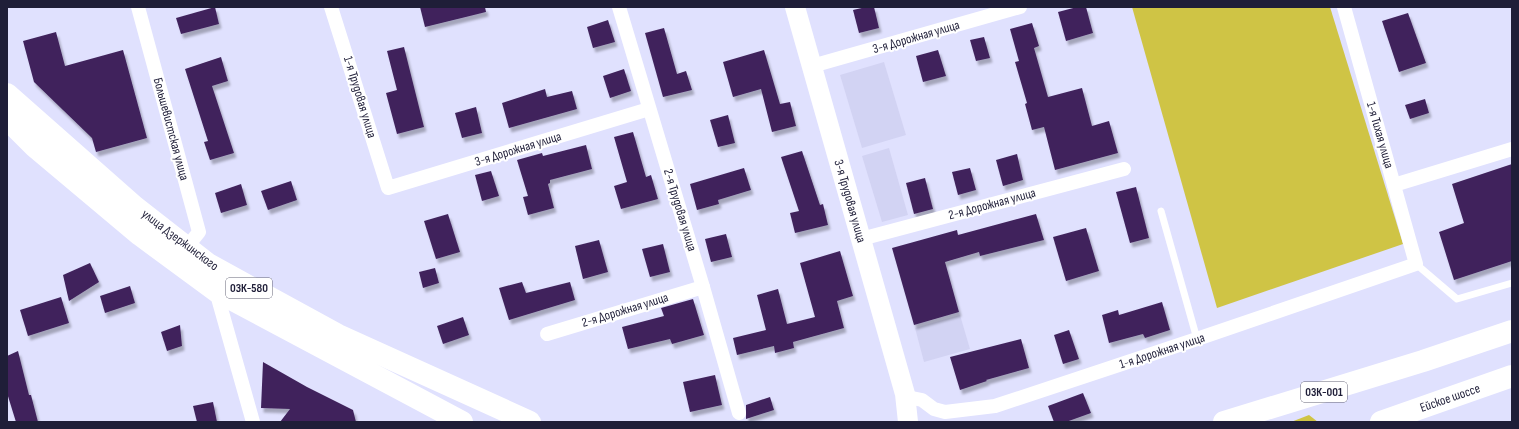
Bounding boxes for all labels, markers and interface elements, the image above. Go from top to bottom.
street label: 3-я Дорожная улица [871,17,961,57]
street label: 1-я Трудовая улица [340,54,380,140]
street label: Большевистская улица [150,76,192,182]
street label: 1-я Тихая улица [1363,100,1397,170]
street label: 3-я Дорожная улица [473,128,563,170]
street label: 3-я Трудовая улица [831,158,869,244]
street label: 2-я Трудовая улица [660,167,700,253]
street label: 2-я Дорожная улица [947,185,1037,223]
street label: улица Дзержинского [138,206,222,274]
road number: 03К-580 [226,278,272,298]
street label: 2-я Дорожная улица [580,289,670,331]
street label: 1-я Дорожная улица [1117,330,1207,372]
street label: Ейское шоссе [1418,380,1482,416]
road number: 03К-001 [1301,382,1347,402]

